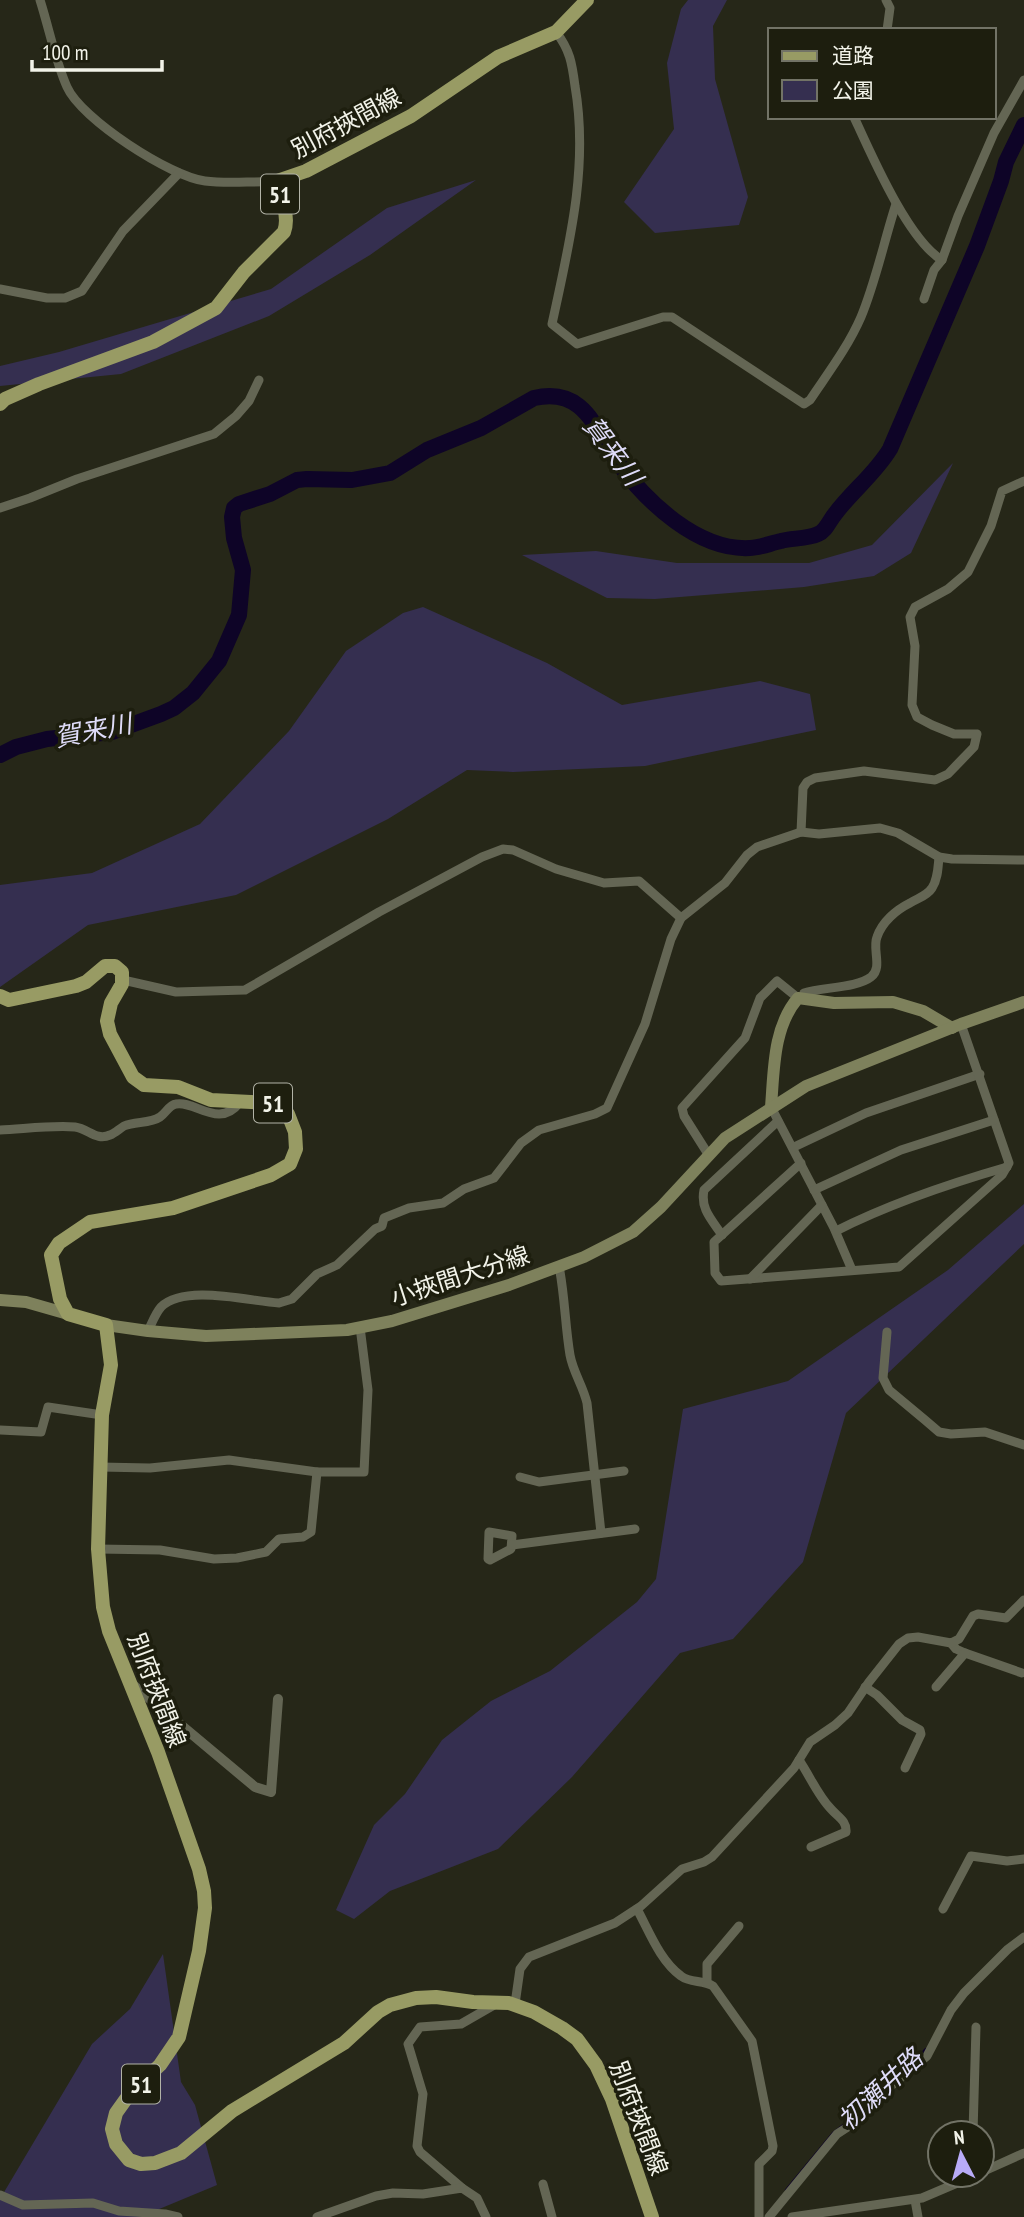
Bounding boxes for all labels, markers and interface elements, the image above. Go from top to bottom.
scale bar [32,28,161,72]
legend [768,28,996,119]
text: 100 m [42,39,88,66]
text: 道路 [832,42,874,69]
text: 公園 [832,77,874,104]
street label: 別府挾間線 [286,81,406,165]
road number: 51 [261,174,299,214]
water label: 賀来川 [576,410,651,494]
water label: 賀来川 [52,706,137,754]
road number: 51 [254,1084,292,1122]
street label: 小挾間大分線 [387,1239,533,1313]
street label: 別府挾間線 [121,1628,193,1752]
water label: 初瀬井路 [831,2040,931,2137]
street label: 別府挾間線 [603,2056,675,2180]
road number: 51 [122,2064,160,2104]
north arrow [926,2119,996,2189]
text: N [953,2125,966,2150]

